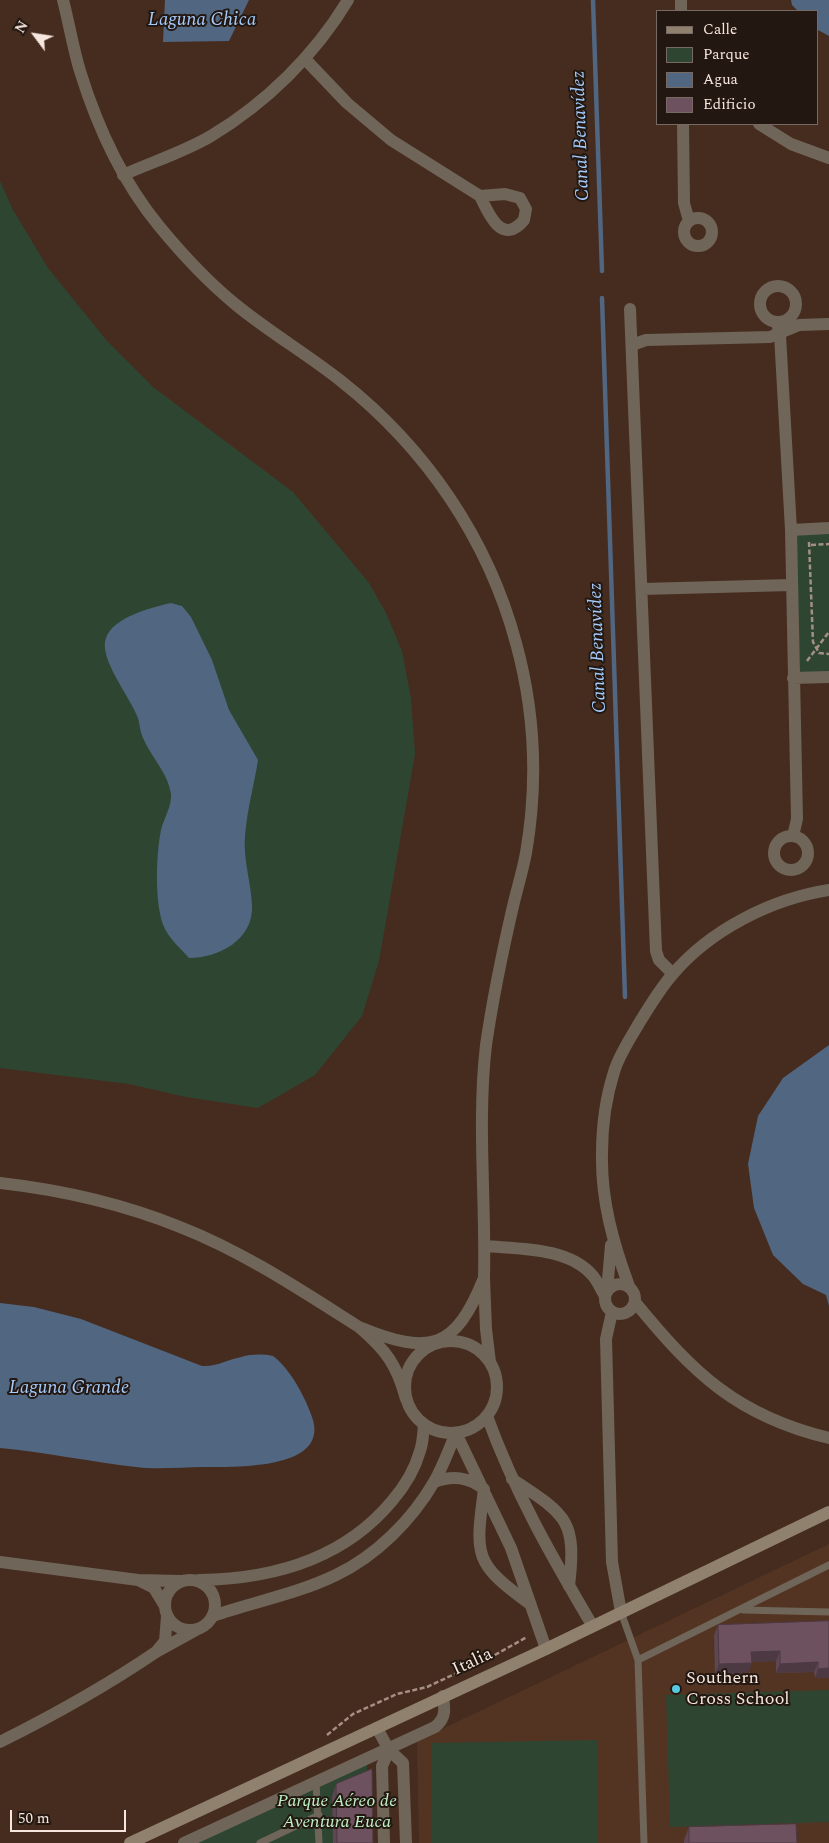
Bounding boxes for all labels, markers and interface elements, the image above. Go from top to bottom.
north arrow [10,10,60,60]
water label: Laguna Chica [148,10,256,32]
legend [656,10,819,125]
text: N [10,17,34,37]
text: Calle [703,18,737,41]
text: Parque [703,43,750,66]
text: Agua [703,68,738,91]
water label: Canal Benavídez [568,70,596,202]
text: Edificio [703,93,756,116]
water label: Canal Benavídez [585,582,613,714]
water label: Laguna Grande [9,1378,129,1400]
street label: Italia [449,1644,497,1682]
place label: Southern Cross School [686,1668,790,1710]
marker: Southern Cross School [670,1683,682,1695]
park label: Parque Aéreo de Aventura Euca [277,1791,397,1834]
scale bar [12,1800,129,1832]
text: 50 m [18,1807,50,1830]

